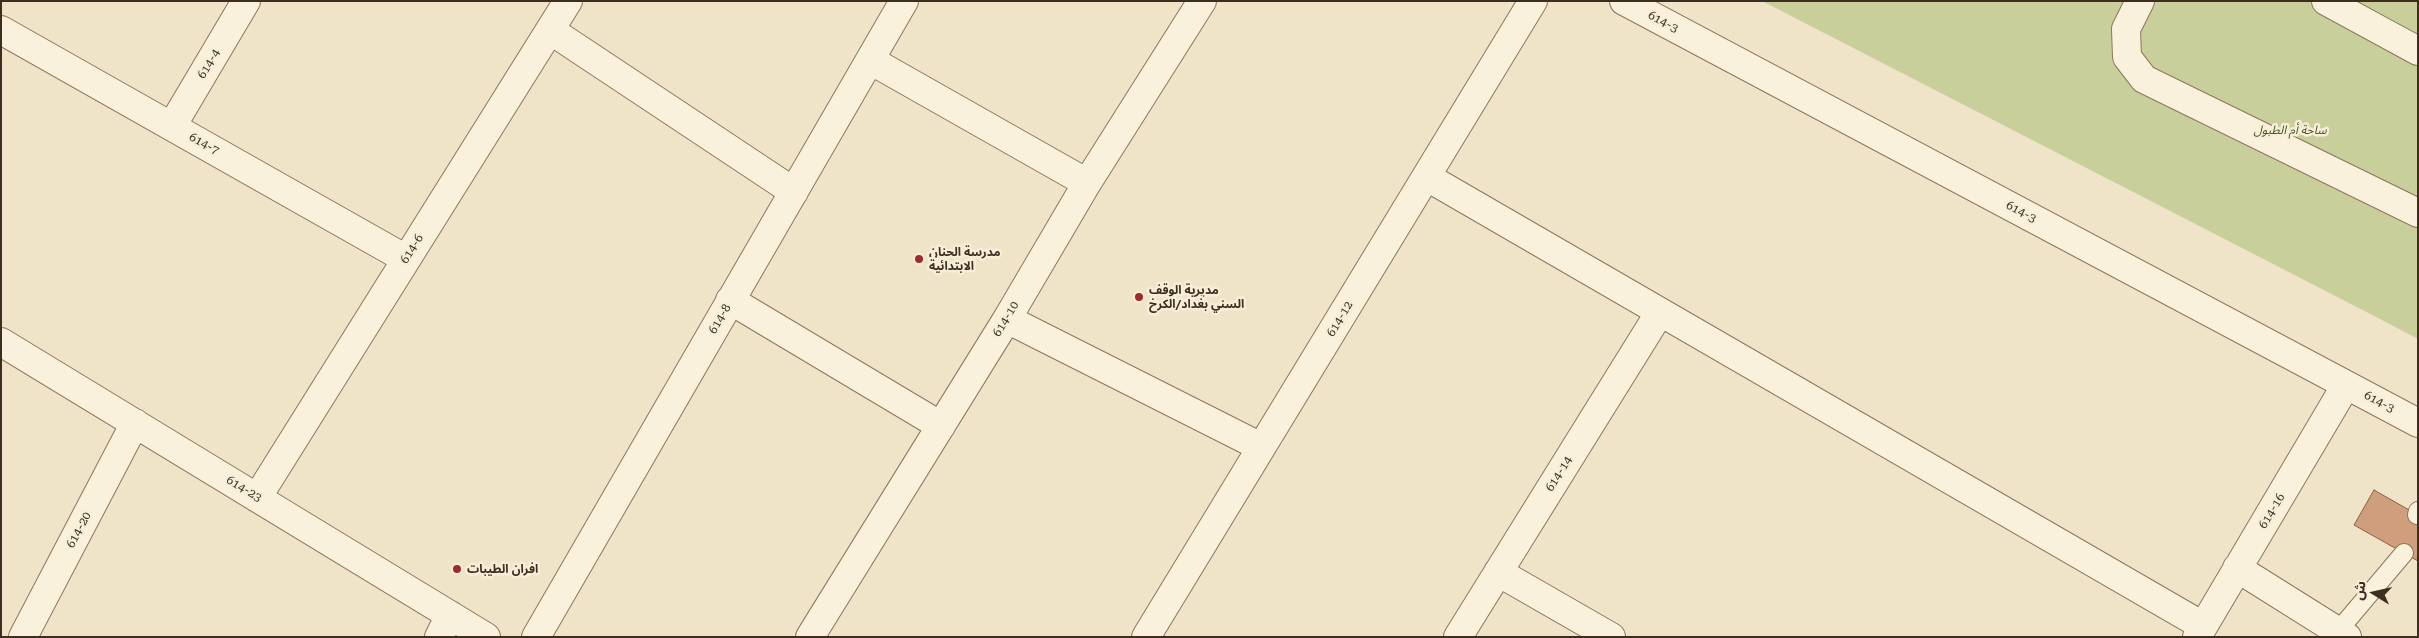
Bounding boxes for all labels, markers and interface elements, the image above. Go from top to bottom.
street label: 614-3 [1645,8,1681,36]
street label: 614-4 [195,47,223,81]
park label: ساحة أم الطبول [2253,123,2327,137]
street label: 614-7 [186,130,222,158]
street label: 614-3 [2003,198,2039,226]
street label: 614-6 [397,232,427,266]
place label: مدرسة الحنان الابتدائية [929,245,1000,273]
marker: مدرسة الحنان الابتدائية [913,253,925,265]
place label: مديرية الوقف السني بغداد/الكرخ [1149,283,1244,311]
marker: مديرية الوقف السني بغداد/الكرخ [1133,291,1145,303]
street label: 614-10 [990,299,1022,339]
street label: 614-12 [1324,299,1356,339]
street label: 614-8 [706,301,734,337]
street label: 614-3 [2361,388,2397,416]
street label: 614-14 [1543,454,1575,494]
street label: 614-23 [224,473,264,505]
street label: 614-16 [2256,491,2288,531]
street label: 614-20 [64,509,94,551]
place label: افران الطيبات [467,562,538,576]
marker: افران الطيبات [451,563,463,575]
north arrow [2349,568,2399,618]
text: ش [2350,580,2369,601]

